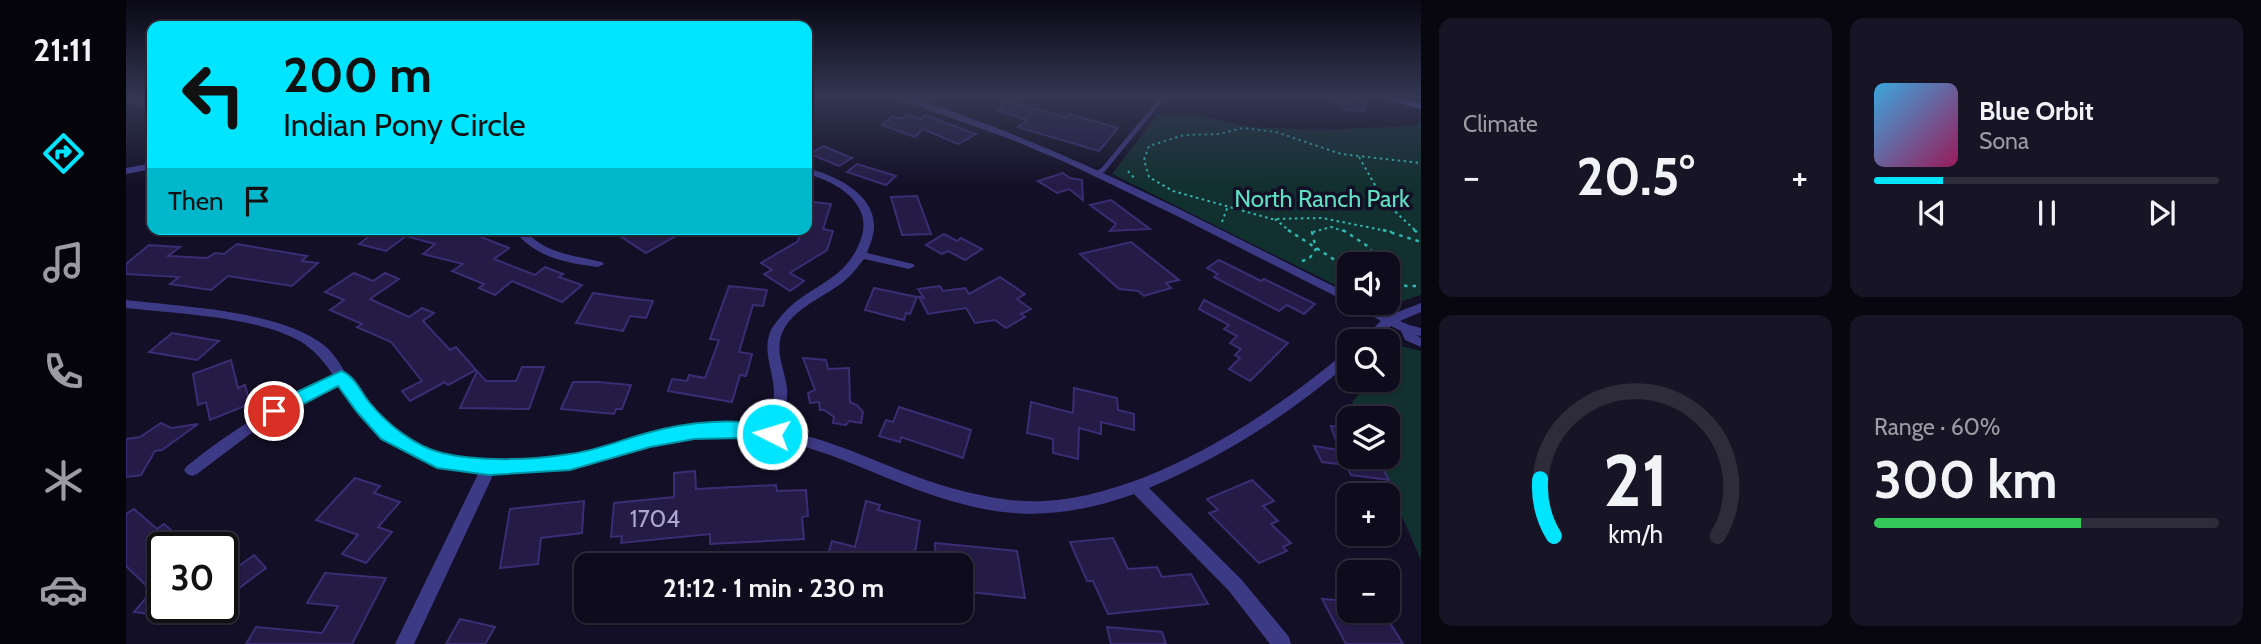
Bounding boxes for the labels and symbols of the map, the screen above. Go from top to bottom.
park label: North Ranch Park [1234,184,1410,213]
pin [244,381,304,441]
position arrow [735,397,809,471]
house number: 1704 [630,504,680,533]
speed limit sign: 30 [147,532,238,623]

